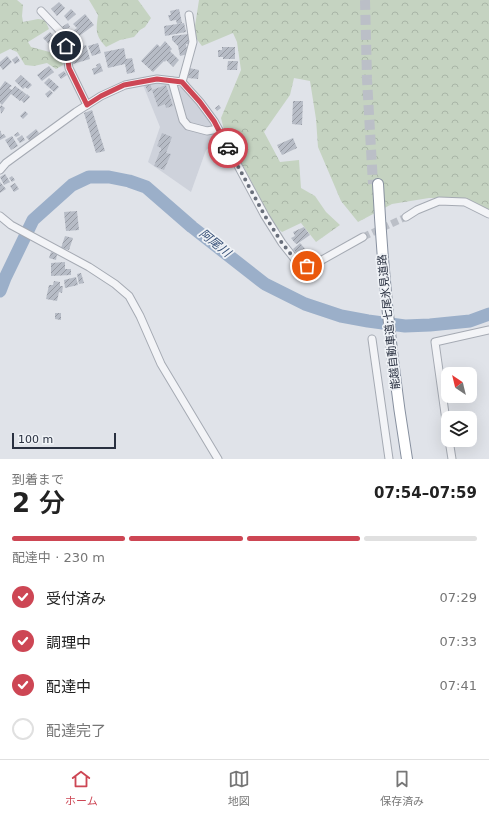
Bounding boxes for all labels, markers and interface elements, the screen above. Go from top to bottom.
pin [49,29,83,63]
icon: home [55,35,77,57]
courier [208,128,248,168]
icon: car [217,137,239,159]
water label: 阿尾川 [197,226,235,261]
pin [290,249,324,283]
street label: 能越自動車道;七尾氷見道路 [375,254,403,390]
icon: bag [296,255,318,277]
north arrow [441,367,477,403]
map controls [441,367,477,447]
button: layers [441,411,477,447]
scale bar [12,431,116,450]
text: 100 m [18,433,53,446]
text: 到着まで [12,472,64,487]
text: 07:54–07:59 [374,484,477,502]
text: 2 分 [12,488,65,518]
text: 配達中 · 230 m [12,550,105,565]
icon: check [12,586,34,608]
text: 受付済み [46,590,106,608]
text: 07:29 [440,590,477,605]
icon: check [12,630,34,652]
text: 調理中 [46,634,91,652]
text: 07:33 [440,634,477,649]
icon: check [12,674,34,696]
text: 配達中 [46,678,91,696]
text: 07:41 [440,678,477,693]
text: 配達完了 [46,722,106,740]
tab: ホーム [65,768,98,808]
tab: 地図 [228,768,250,808]
tab: 保存済み [380,768,424,808]

